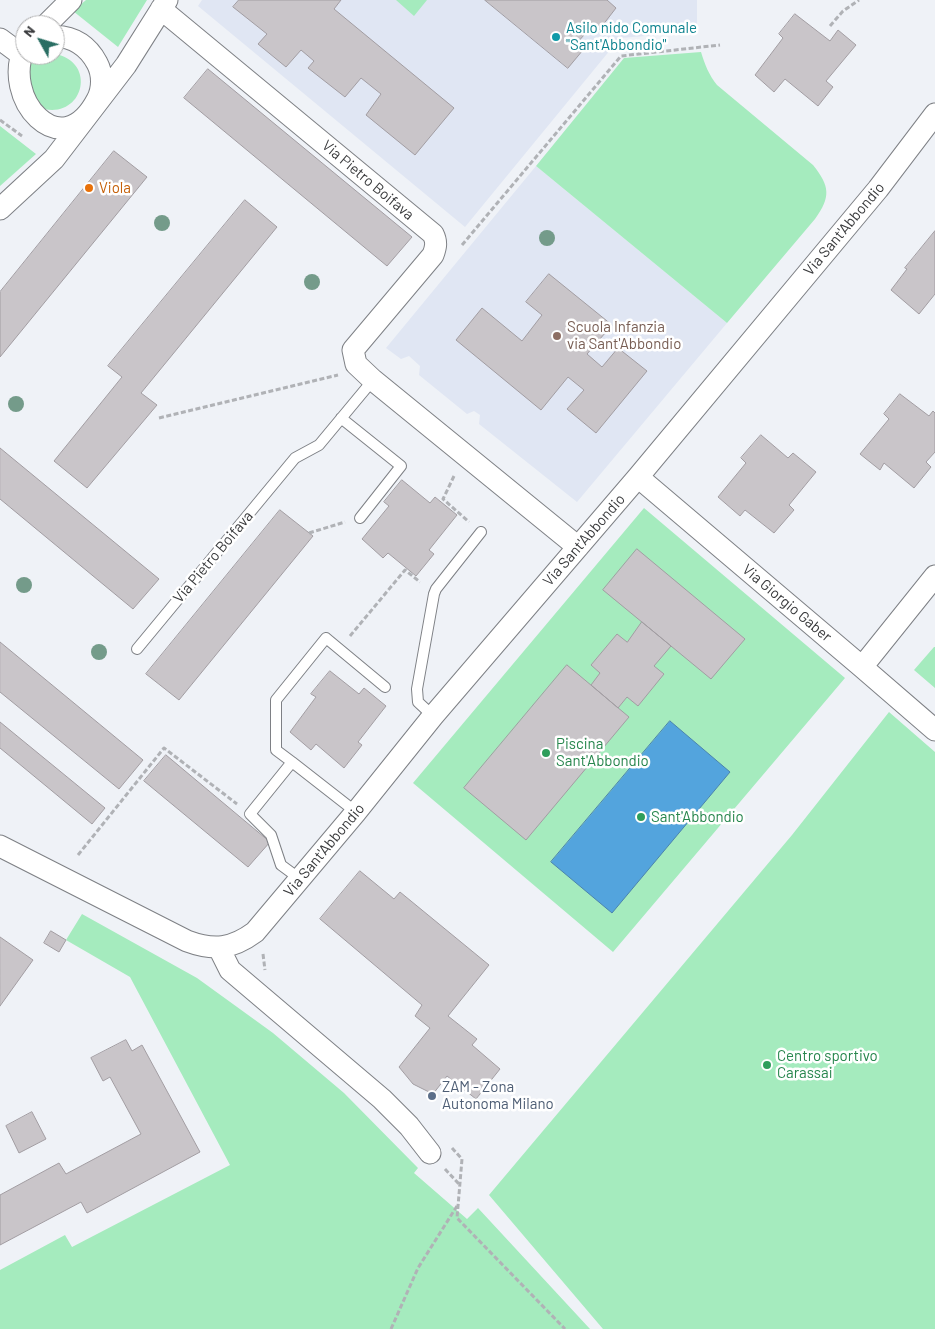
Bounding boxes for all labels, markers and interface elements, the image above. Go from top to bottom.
north arrow [15,15,65,65]
place label: Asilo nido Comunale "Sant'Abbondio" [566,19,697,54]
text: N [19,22,38,40]
marker: Asilo nido Comunale "Sant'Abbondio" [550,31,562,43]
street label: Via Pietro Boifava [318,136,418,224]
place label: Viola [99,179,131,197]
street label: Via Sant'Abbondio [800,179,888,279]
marker: Viola [83,182,95,194]
place label: Scuola Infanzia via Sant'Abbondio [567,318,681,353]
marker: Scuola Infanzia via Sant'Abbondio [551,330,563,342]
street label: Via Sant'Abbondio [539,490,629,590]
street label: Via Pietro Boifava [169,507,257,607]
street label: Via Giorgio Gaber [739,560,835,646]
place label: Piscina Sant'Abbondio [556,735,649,770]
marker: Piscina Sant'Abbondio [540,747,552,759]
street label: Via Sant'Abbondio [280,800,368,900]
place label: Sant'Abbondio [651,808,744,826]
marker: Sant'Abbondio [635,811,647,823]
place label: Centro sportivo Carassai [777,1047,878,1082]
marker: Centro sportivo Carassai [761,1059,773,1071]
place label: ZAM - Zona Autonoma Milano [442,1078,554,1113]
marker: ZAM - Zona Autonoma Milano [426,1090,438,1102]

